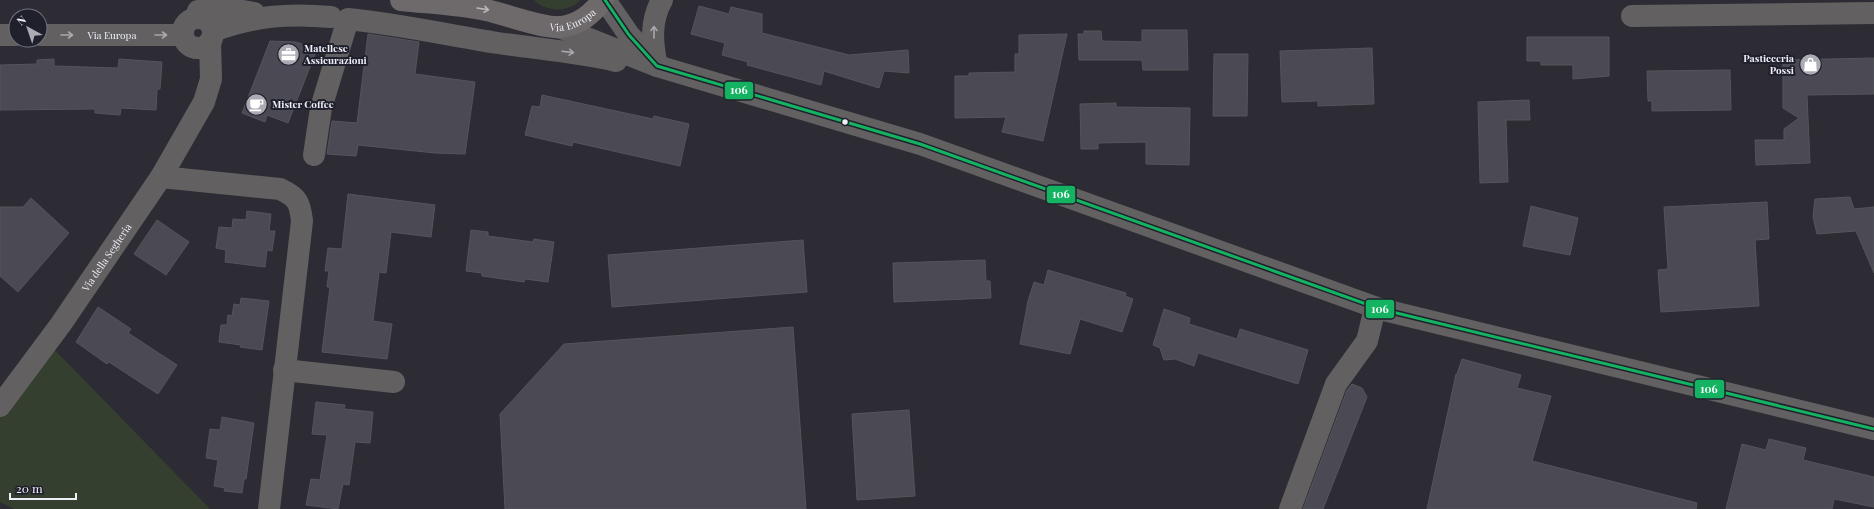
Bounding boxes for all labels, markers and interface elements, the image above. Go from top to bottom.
street label: Via Europa [548,5,599,34]
one-way arrow [476,6,489,14]
north arrow [8,8,48,48]
text: N [13,12,29,28]
one-way arrow [650,26,657,39]
street label: Via Europa [87,28,136,42]
one-way arrow [60,31,73,39]
one-way arrow [154,31,167,39]
office icon: Matellese Assicurazioni [276,41,302,67]
place label: Matellese Assicurazioni [303,41,367,67]
one-way arrow [561,48,574,56]
place label: Pasticceria Possi [1743,51,1795,77]
shop icon: Pasticceria Possi [1797,51,1823,77]
line badge: 106 [724,81,754,100]
text: 106 [730,82,748,97]
cafe icon: Mister Coffee [244,91,270,117]
place label: Mister Coffee [272,97,334,111]
unlabelled marker [840,117,850,127]
line badge: 106 [1046,185,1076,204]
text: 106 [1052,186,1070,201]
street label: Via della Segheria [78,220,135,295]
line badge: 106 [1365,299,1395,319]
text: 106 [1371,301,1389,316]
line badge: 106 [1694,379,1725,399]
text: 106 [1700,381,1718,396]
scale bar [10,475,76,501]
text: 20 m [16,480,43,496]

